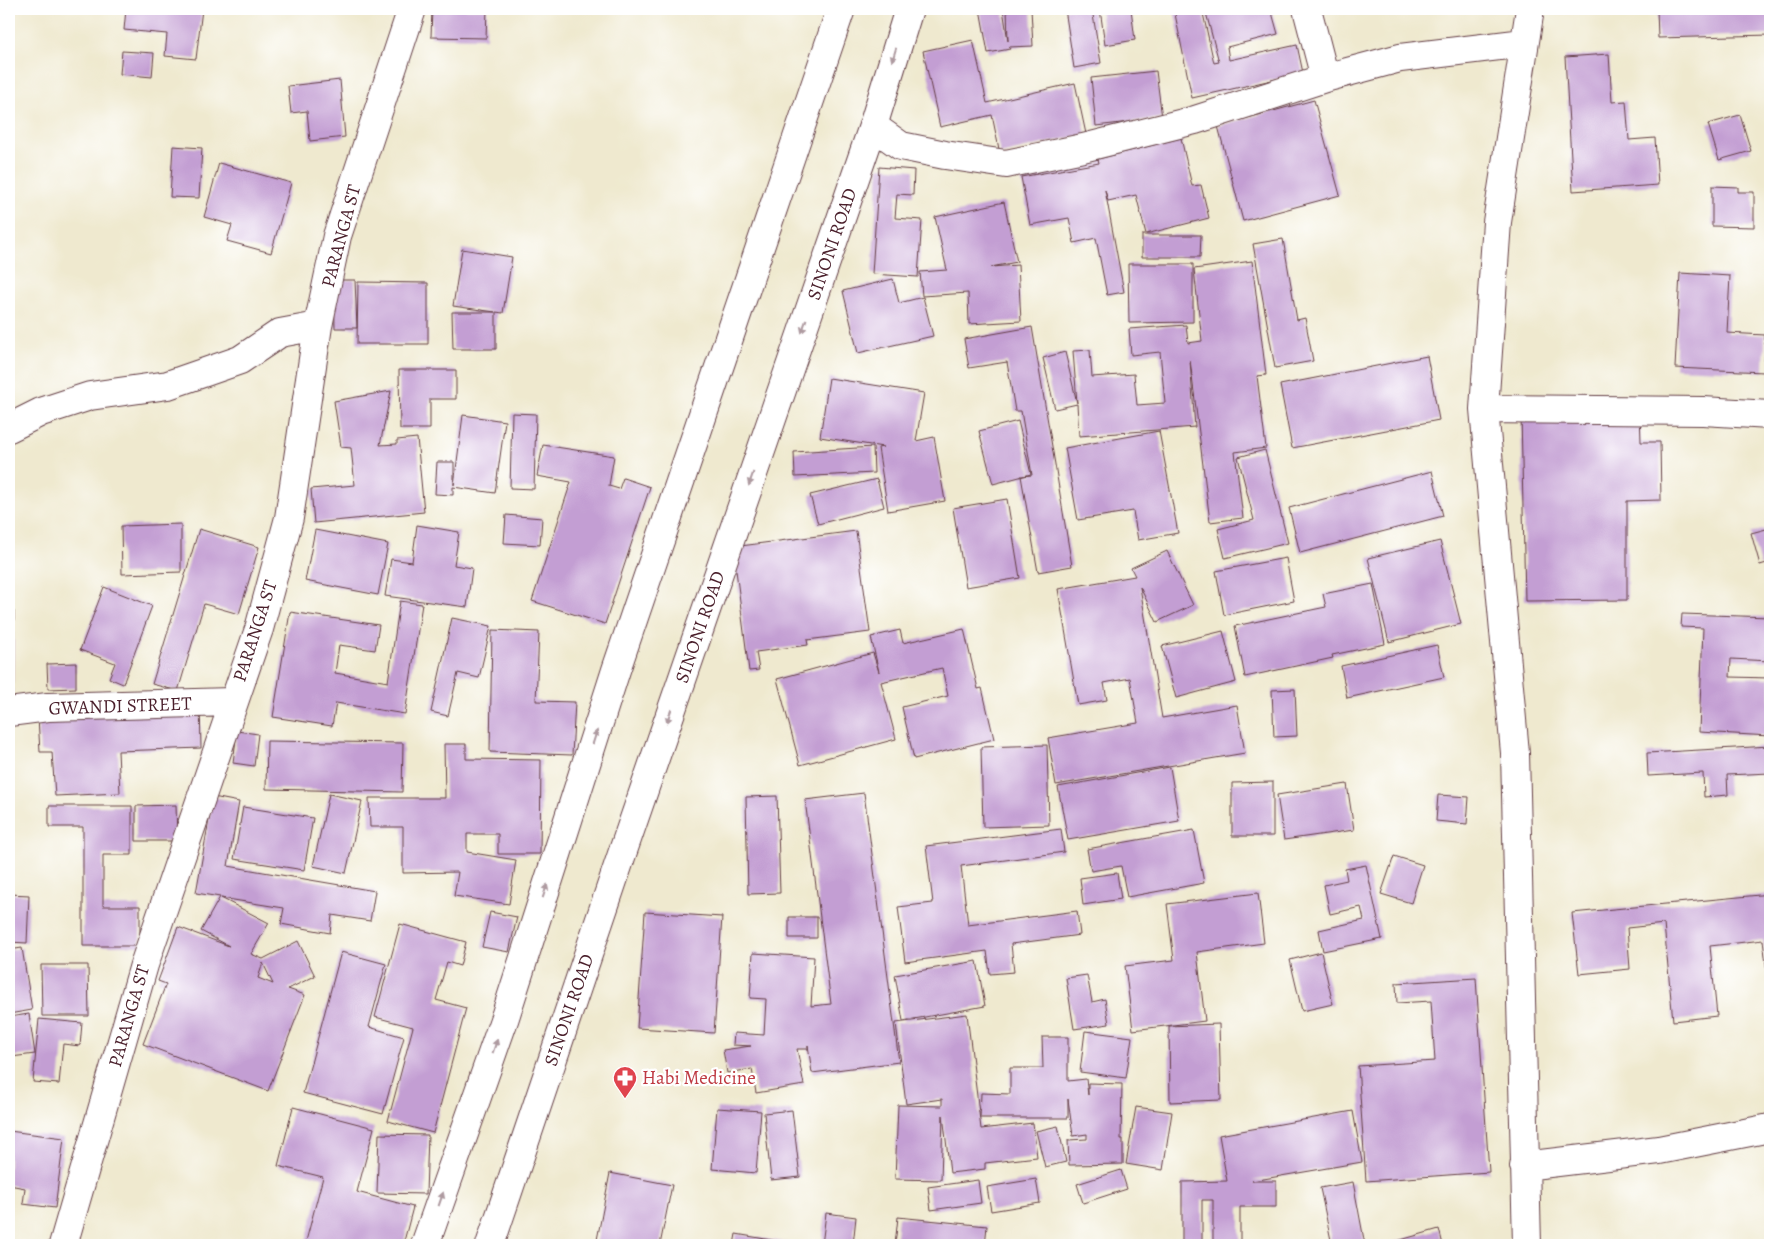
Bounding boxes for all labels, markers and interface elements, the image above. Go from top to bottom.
one-way arrow [890,48,898,63]
street label: PARANGA ST [315,181,367,290]
street label: SINONI ROAD [801,185,863,303]
one-way arrow [800,318,807,333]
one-way arrow [747,472,754,487]
street label: SINONI ROAD [669,568,731,686]
street label: PARANGA ST [226,576,284,685]
street label: GWANDI STREET [48,690,193,721]
one-way arrow [665,708,673,723]
one-way arrow [591,729,599,744]
one-way arrow [542,884,549,899]
street label: SINONI ROAD [538,951,600,1069]
street label: PARANGA ST [102,961,156,1070]
one-way arrow [491,1038,499,1053]
pharmacy icon: Habi Medicine [612,1065,638,1099]
place label: Habi Medicine [642,1065,756,1091]
one-way arrow [437,1191,445,1206]

